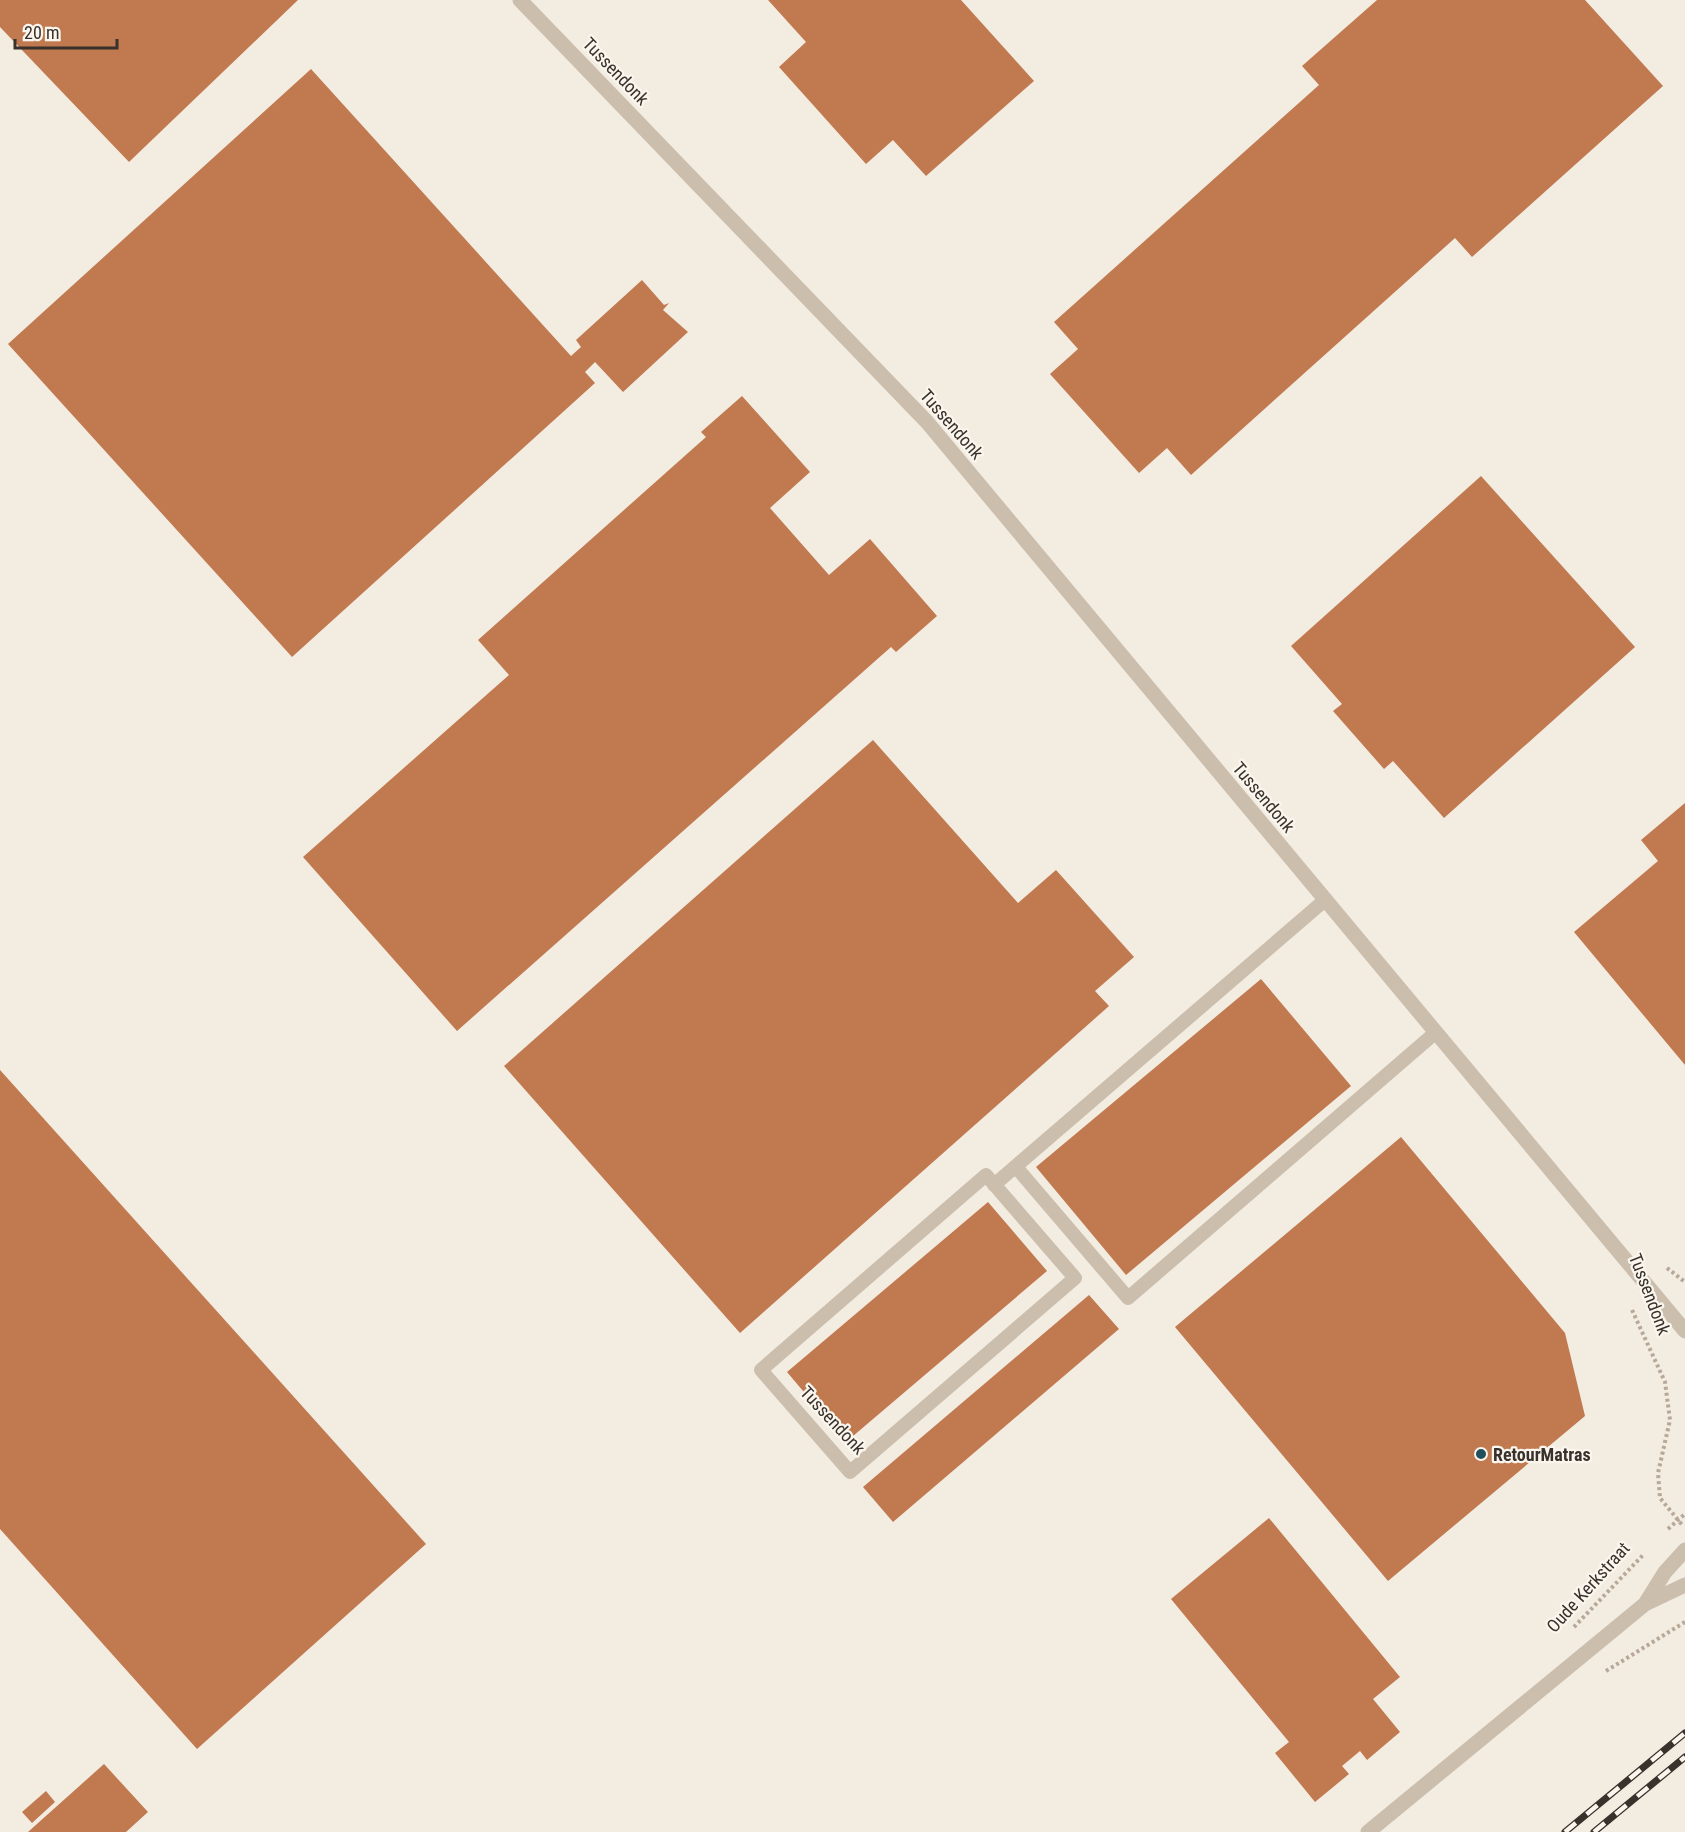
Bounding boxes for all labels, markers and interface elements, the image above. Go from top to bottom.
scale bar [15,12,117,50]
text: 20 m [24,22,59,43]
street label: Tussendonk [579,33,653,109]
street label: Tussendonk [916,385,988,463]
street label: Tussendonk [1228,757,1300,837]
street label: Tussendonk [1625,1250,1675,1338]
street label: Tussendonk [796,1382,870,1458]
place label: RetourMatras [1493,1444,1591,1465]
marker: RetourMatras [1474,1447,1488,1461]
street label: Oude Kerkstraat [1542,1538,1634,1636]

